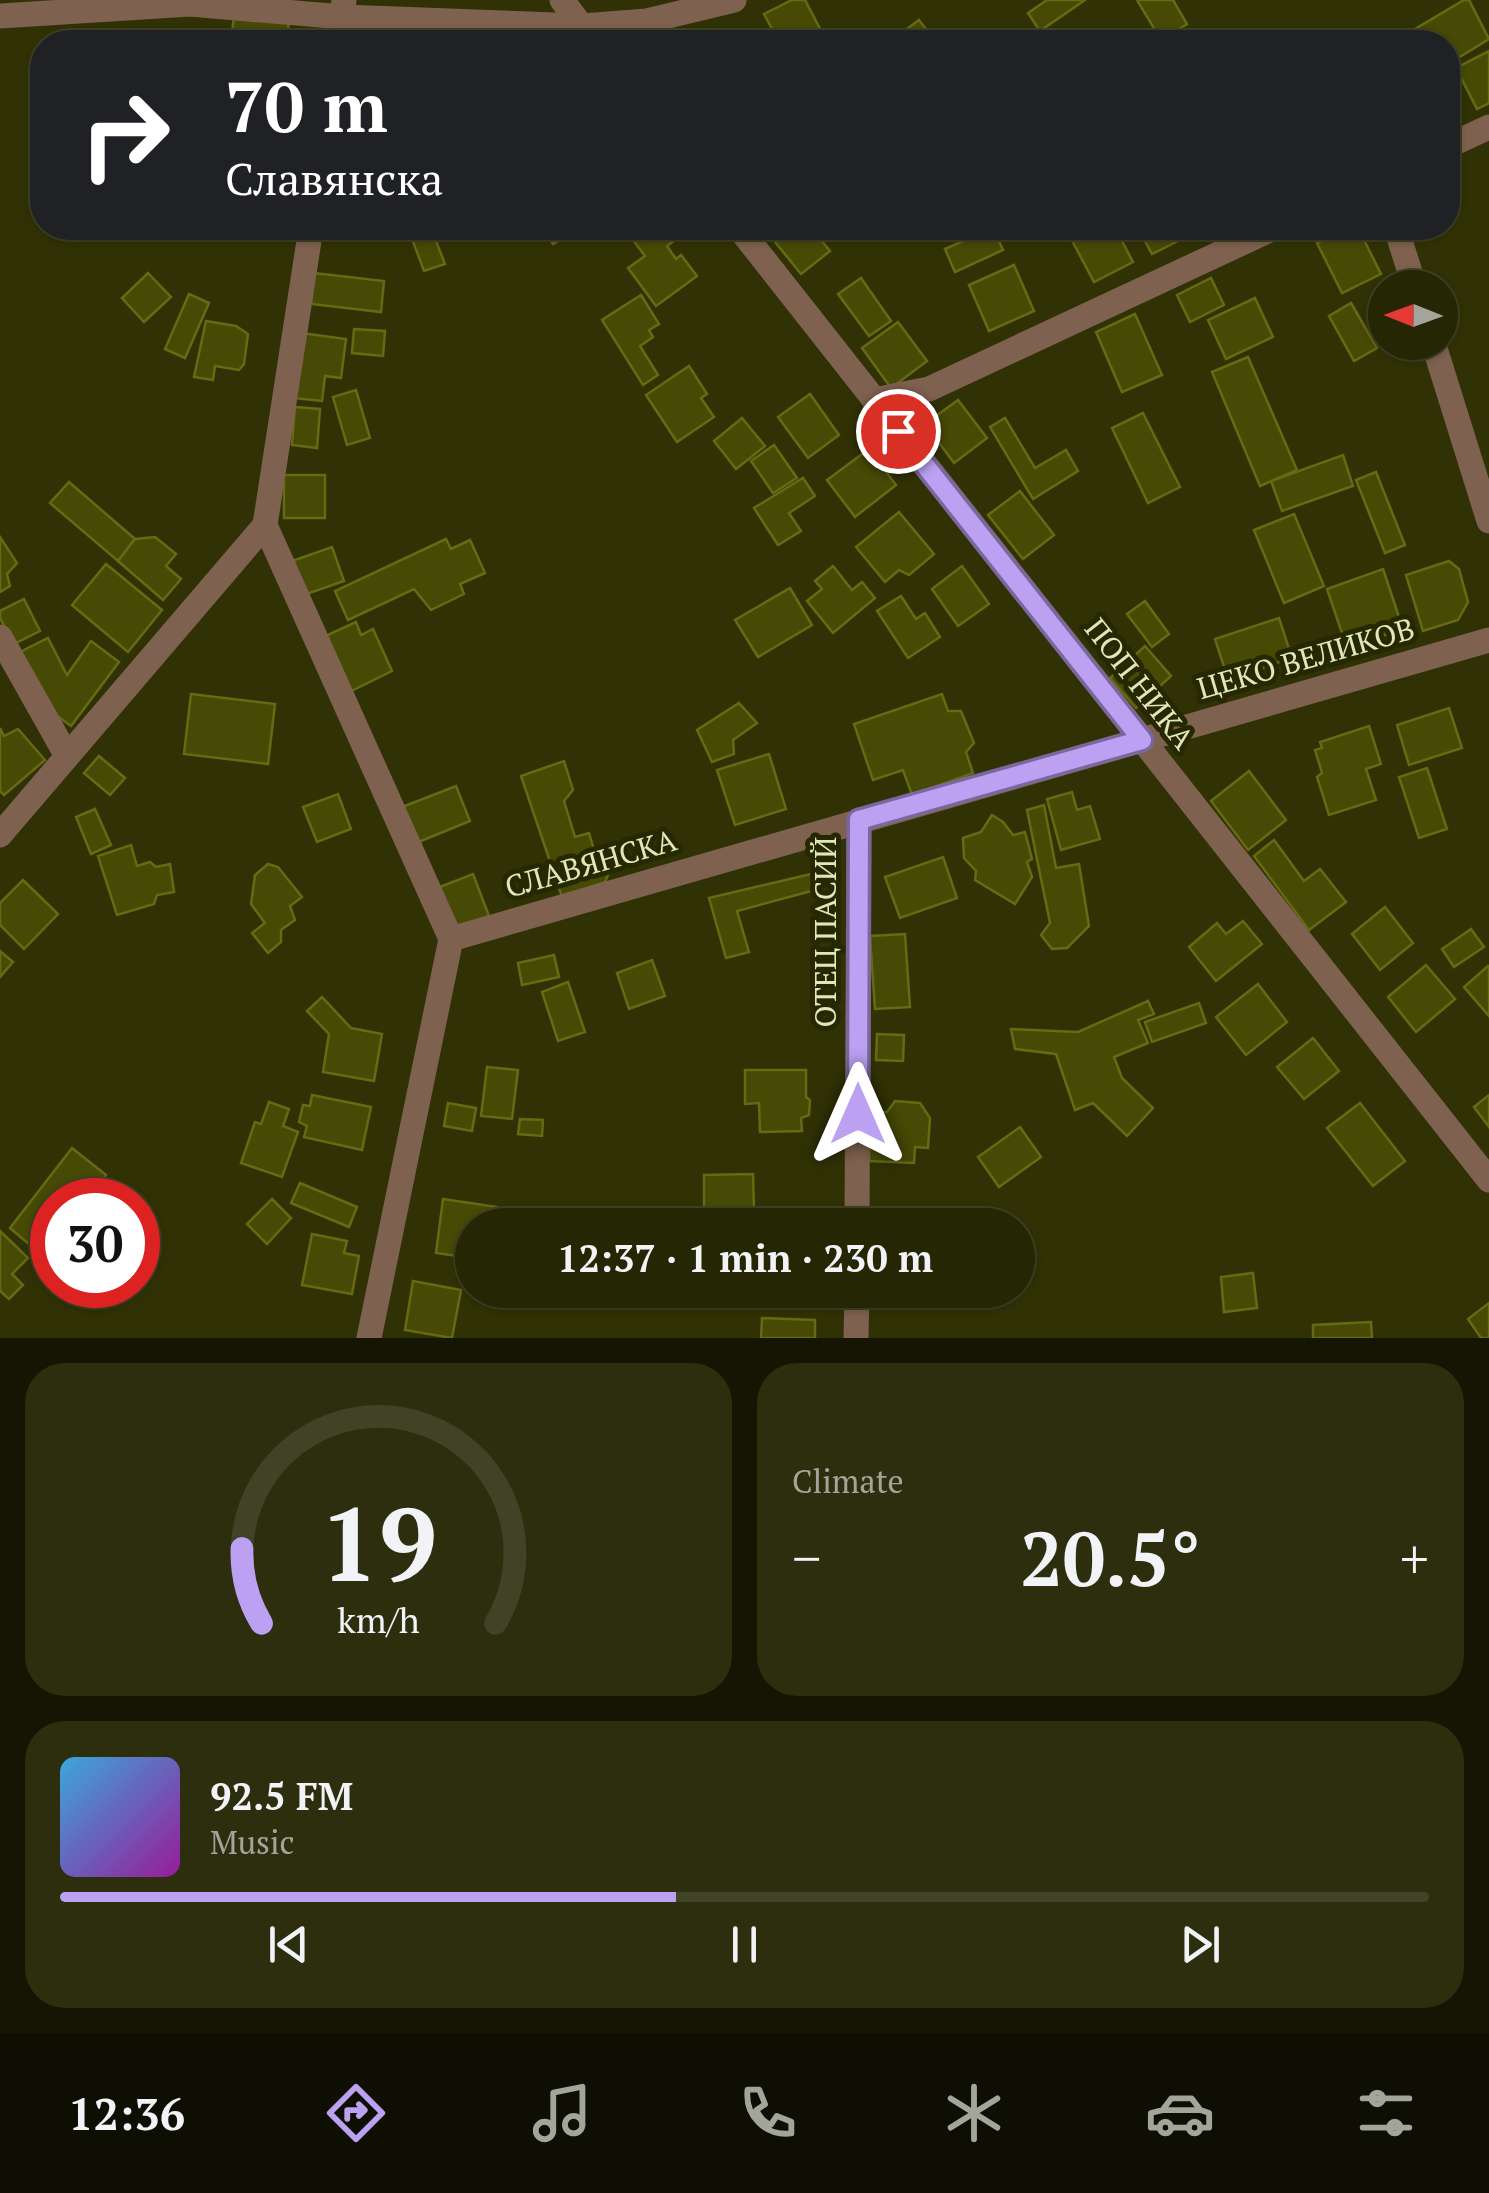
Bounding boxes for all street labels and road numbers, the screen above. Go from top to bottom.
street label: ЦЕКО ВЕЛИКОВ [1193,608,1419,708]
street label: ПОП НИКА [1076,610,1204,757]
street label: СЛАВЯНСКА [500,819,682,907]
street label: ОТЕЦ ПАСИЙ [805,837,845,1027]

